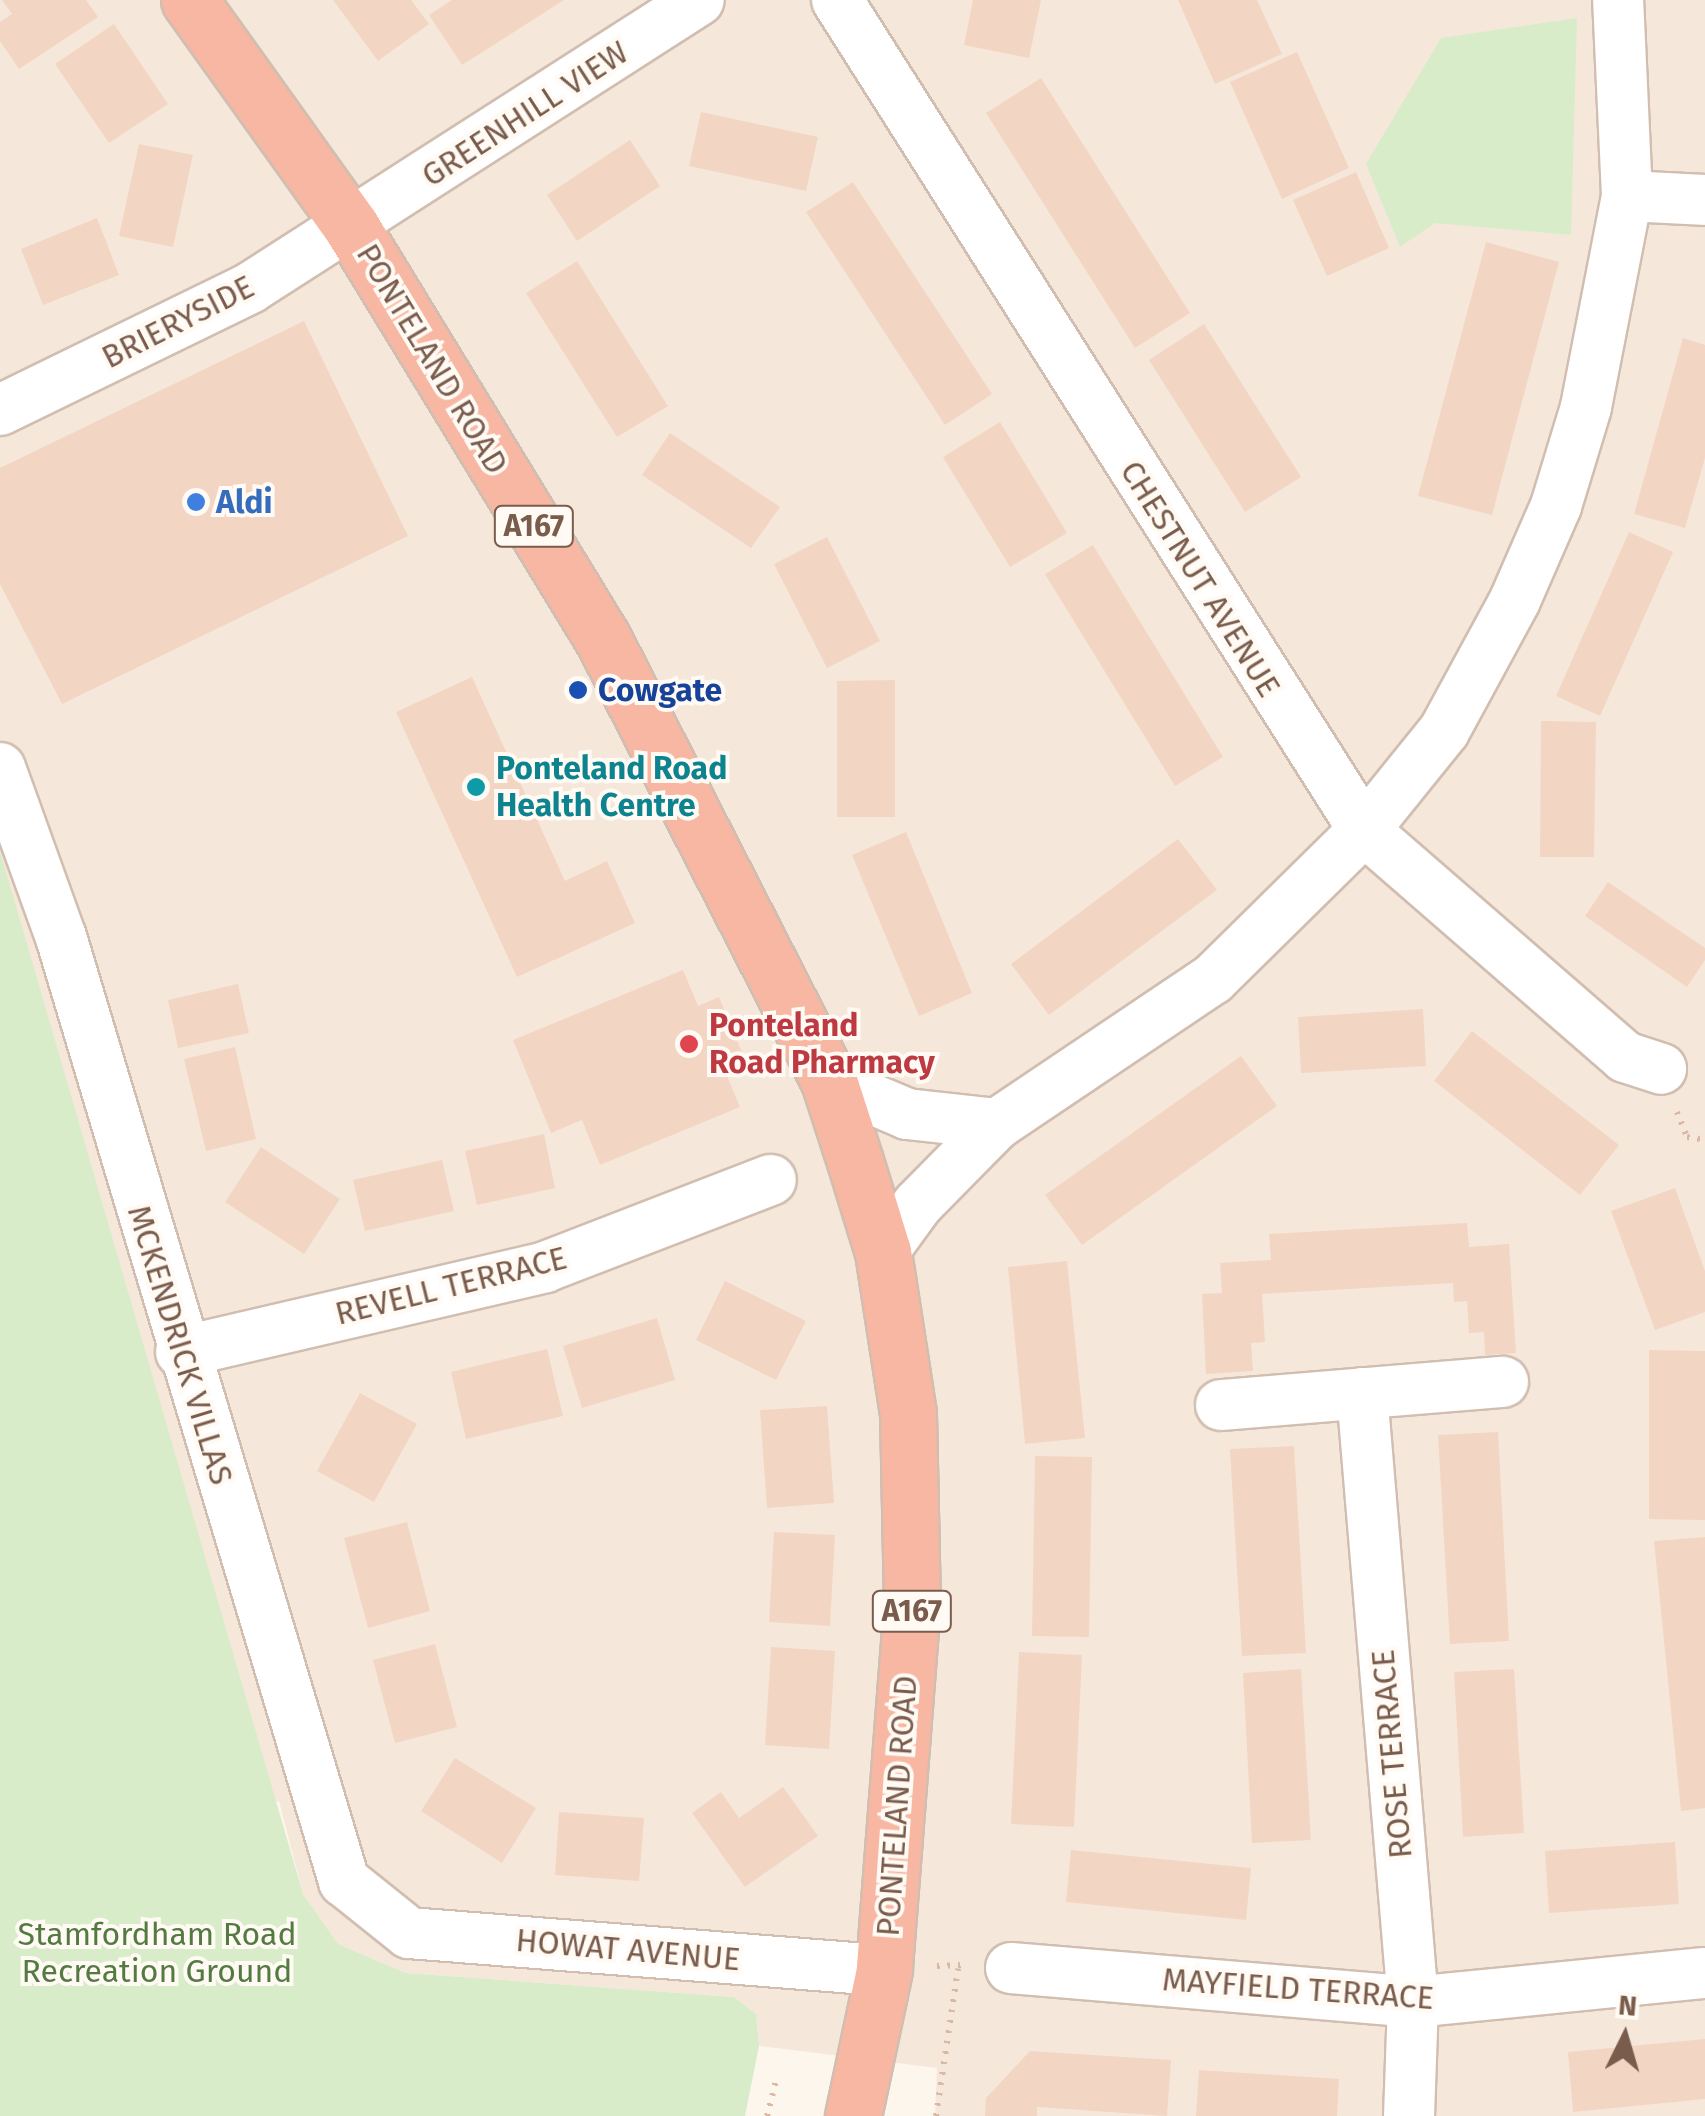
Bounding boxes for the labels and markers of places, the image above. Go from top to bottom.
place label: Aldi [216,483,272,521]
marker: Aldi [185,491,207,513]
place label: Cowgate [598,671,722,709]
marker: Cowgate [567,679,589,701]
place label: Ponteland Road Health Centre [496,750,727,825]
marker: Ponteland Road Health Centre [465,776,487,798]
place label: Ponteland Road Pharmacy [709,1007,935,1082]
marker: Ponteland Road Pharmacy [678,1033,700,1055]

